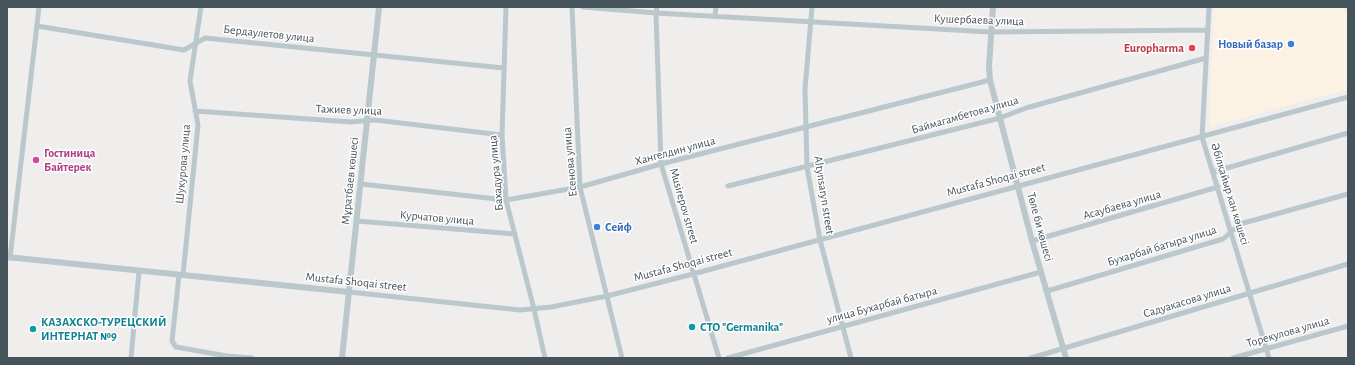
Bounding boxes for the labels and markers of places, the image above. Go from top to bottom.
place label: Новый базар [1218,37,1283,51]
marker: Новый базар [1286,39,1296,49]
place label: Europharma [1124,41,1184,55]
marker: Europharma [1187,43,1197,53]
place label: Гостиница Байтерек [44,146,96,174]
marker: Гостиница Байтерек [31,155,41,165]
place label: Сейф [605,220,632,234]
marker: Сейф [592,222,602,232]
place label: КАЗАХСКО-ТУРЕЦСКИЙ ИНТЕРНАТ №9 [41,315,166,343]
place label: СТО "Germanika" [700,320,783,334]
marker: СТО "Germanika" [687,322,697,332]
marker: КАЗАХСКО-ТУРЕЦСКИЙ ИНТЕРНАТ №9 [28,324,38,334]

